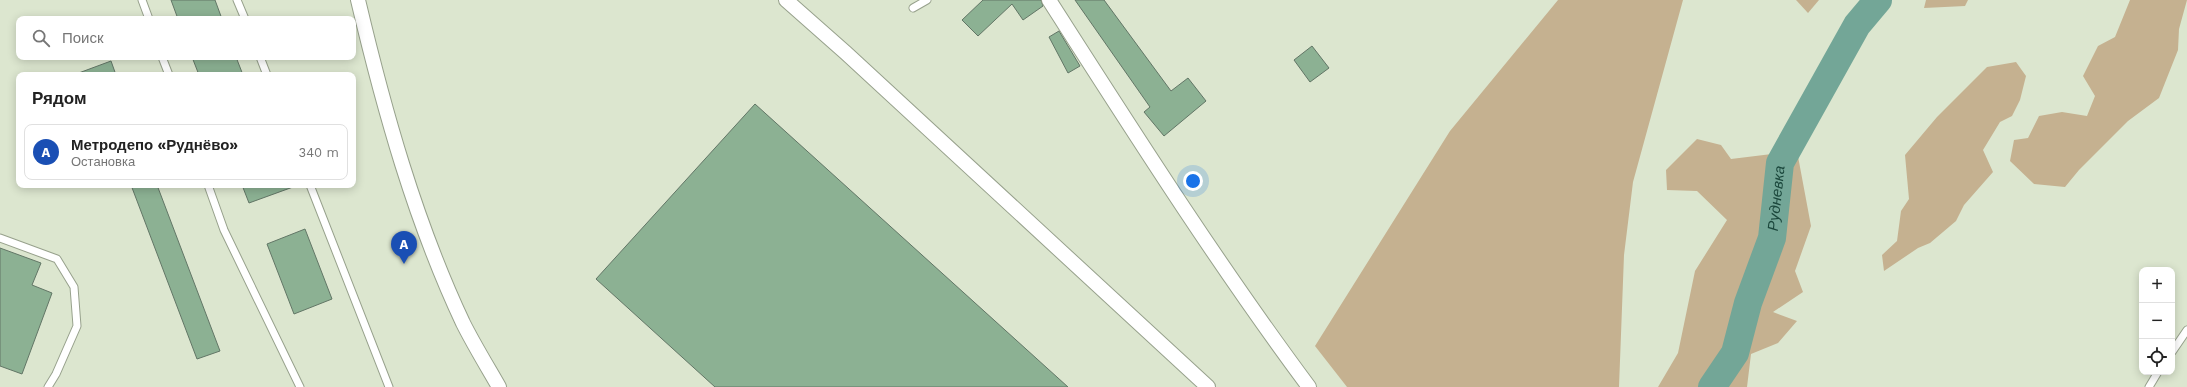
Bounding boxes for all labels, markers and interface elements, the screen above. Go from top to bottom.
search box [16,16,356,60]
icon: search [30,27,52,49]
text: Поиск [62,29,104,47]
text: Рядом [32,88,87,108]
text: Метродепо «Руднёво» [71,136,238,154]
text: A [42,145,50,160]
text: 340 m [299,145,339,160]
text: Остановка [71,154,135,169]
water label: Рудневка [1764,165,1789,232]
your location [1183,171,1203,191]
pin: A [391,231,417,264]
map controls [2139,267,2175,375]
button: + [2139,267,2175,303]
button: − [2139,303,2175,339]
button: locate [2139,339,2175,375]

